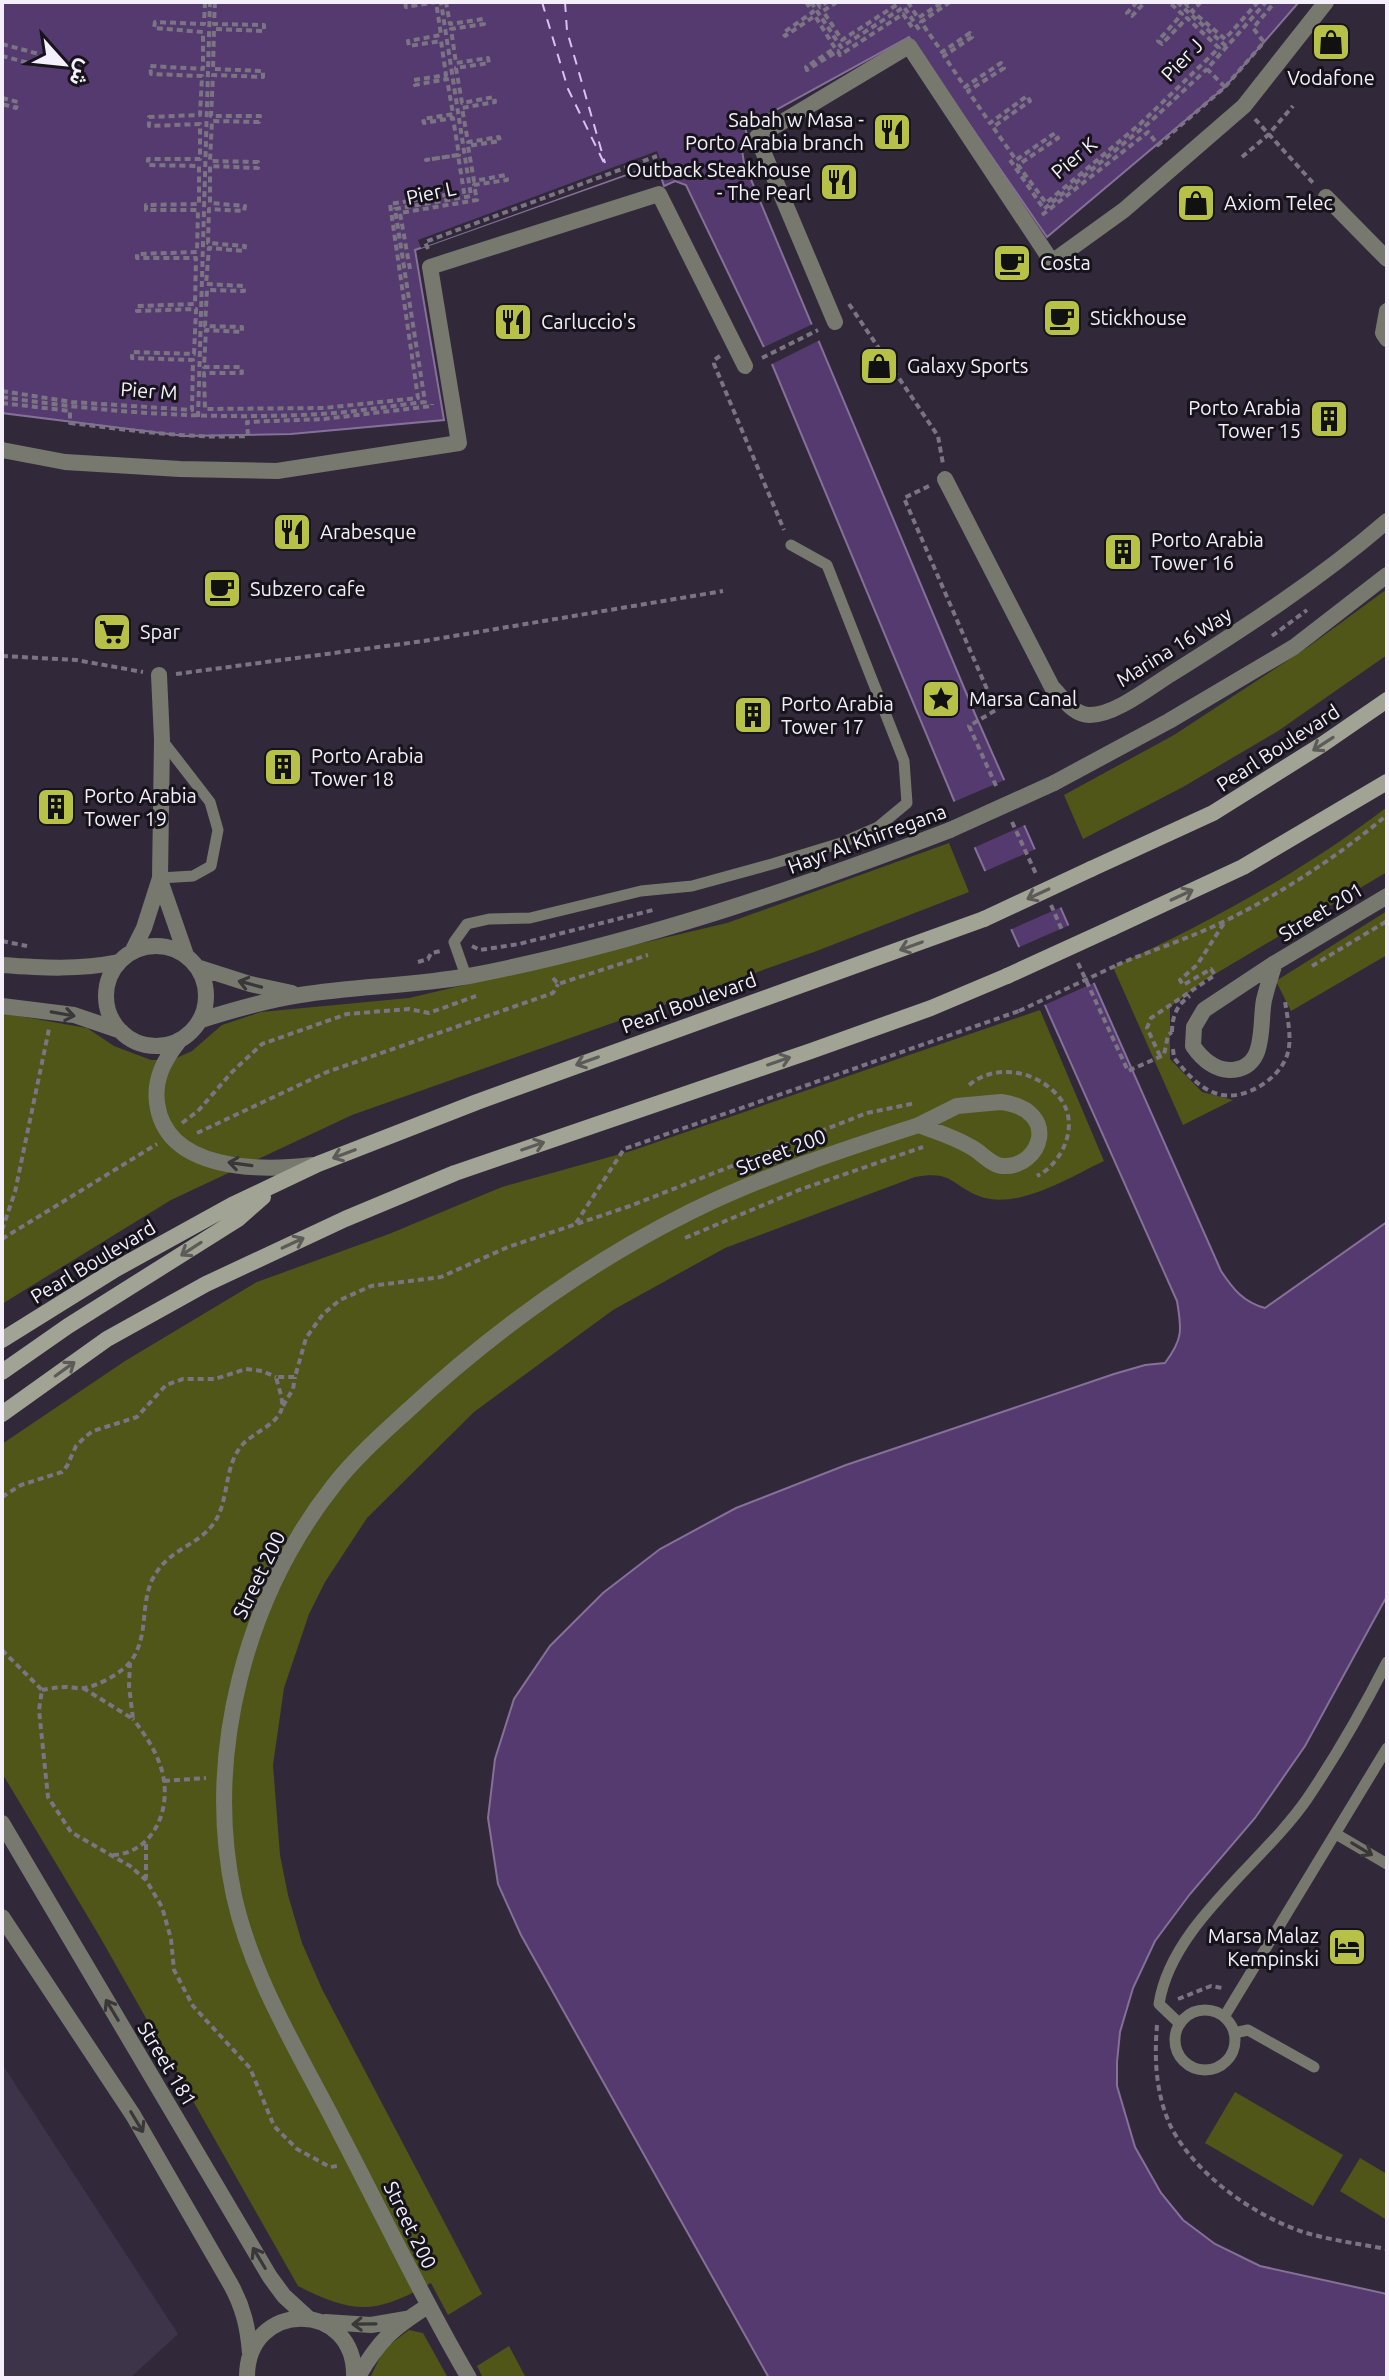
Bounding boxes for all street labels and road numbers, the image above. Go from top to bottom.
street label: Pier J [1156,34,1207,86]
street label: Pier K [1046,132,1101,183]
street label: Pier L [404,176,458,209]
street label: Pier M [120,377,178,404]
street label: Marina 16 Way [1112,602,1236,691]
street label: Pearl Boulevard [1212,699,1343,796]
street label: Hayr Al Khirregana [784,799,949,878]
street label: Street 201 [1274,877,1367,946]
street label: Pearl Boulevard [618,967,759,1038]
street label: Street 200 [733,1124,829,1179]
street label: Pearl Boulevard [26,1215,159,1308]
street label: Street 200 [228,1527,290,1622]
street label: Street 181 [133,2017,202,2110]
street label: Street 200 [379,2177,441,2272]

